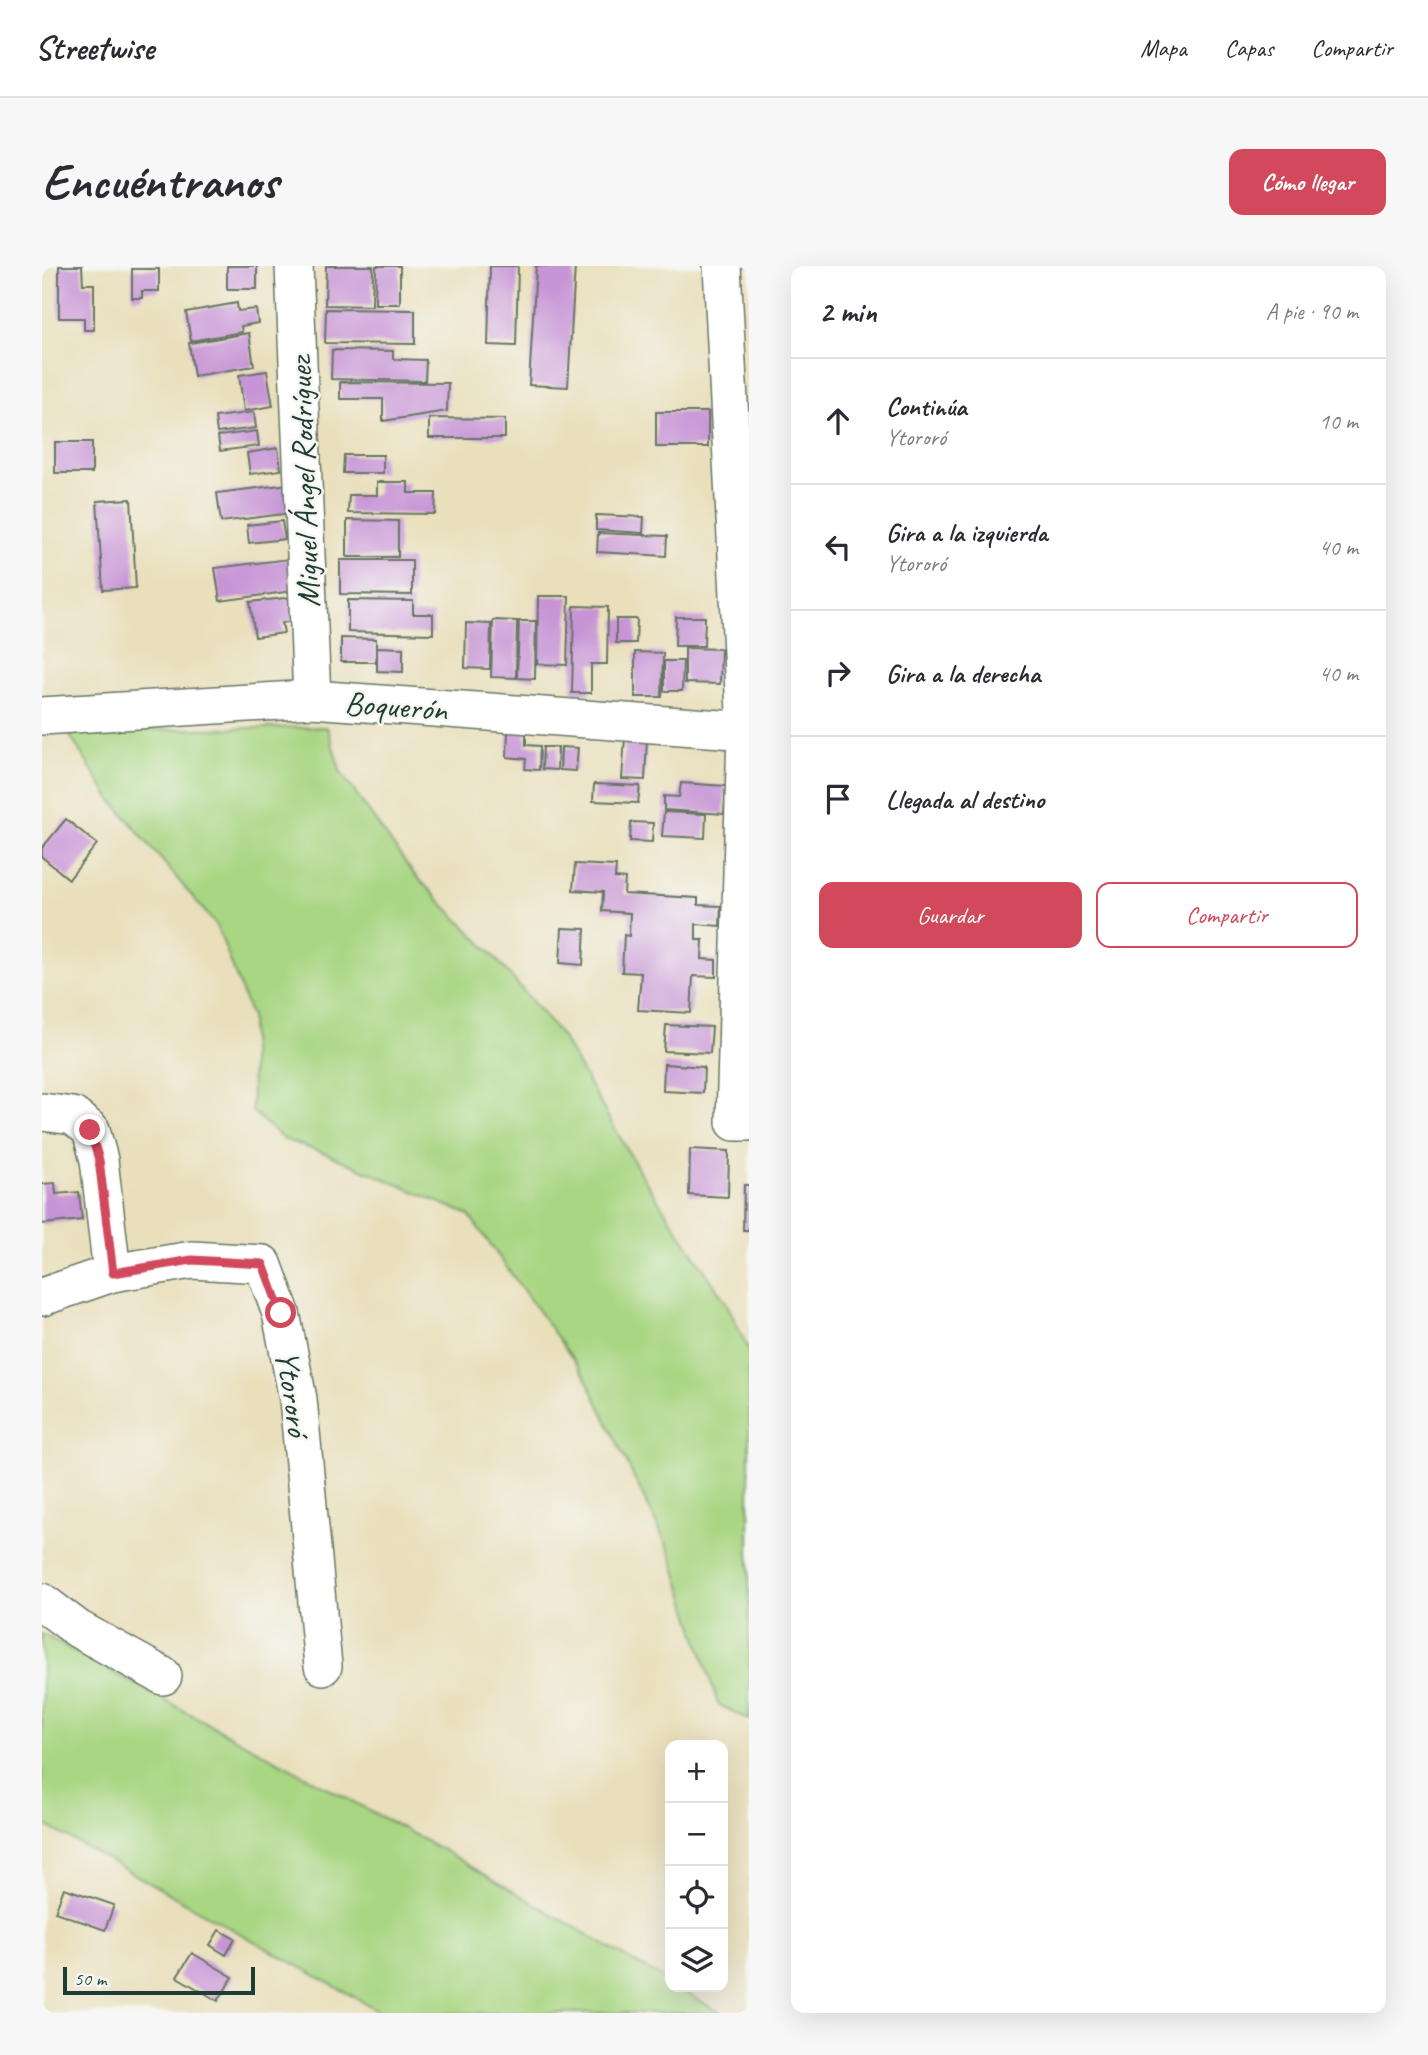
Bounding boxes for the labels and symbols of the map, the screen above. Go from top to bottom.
street label: Miguel Ángel Rodríguez [279,353,329,608]
street label: Boquerón [343,681,450,731]
route end [74,1114,105,1145]
route start [265,1297,296,1328]
street label: Ytororó [266,1348,320,1443]
scale bar [63,1964,256,1996]

